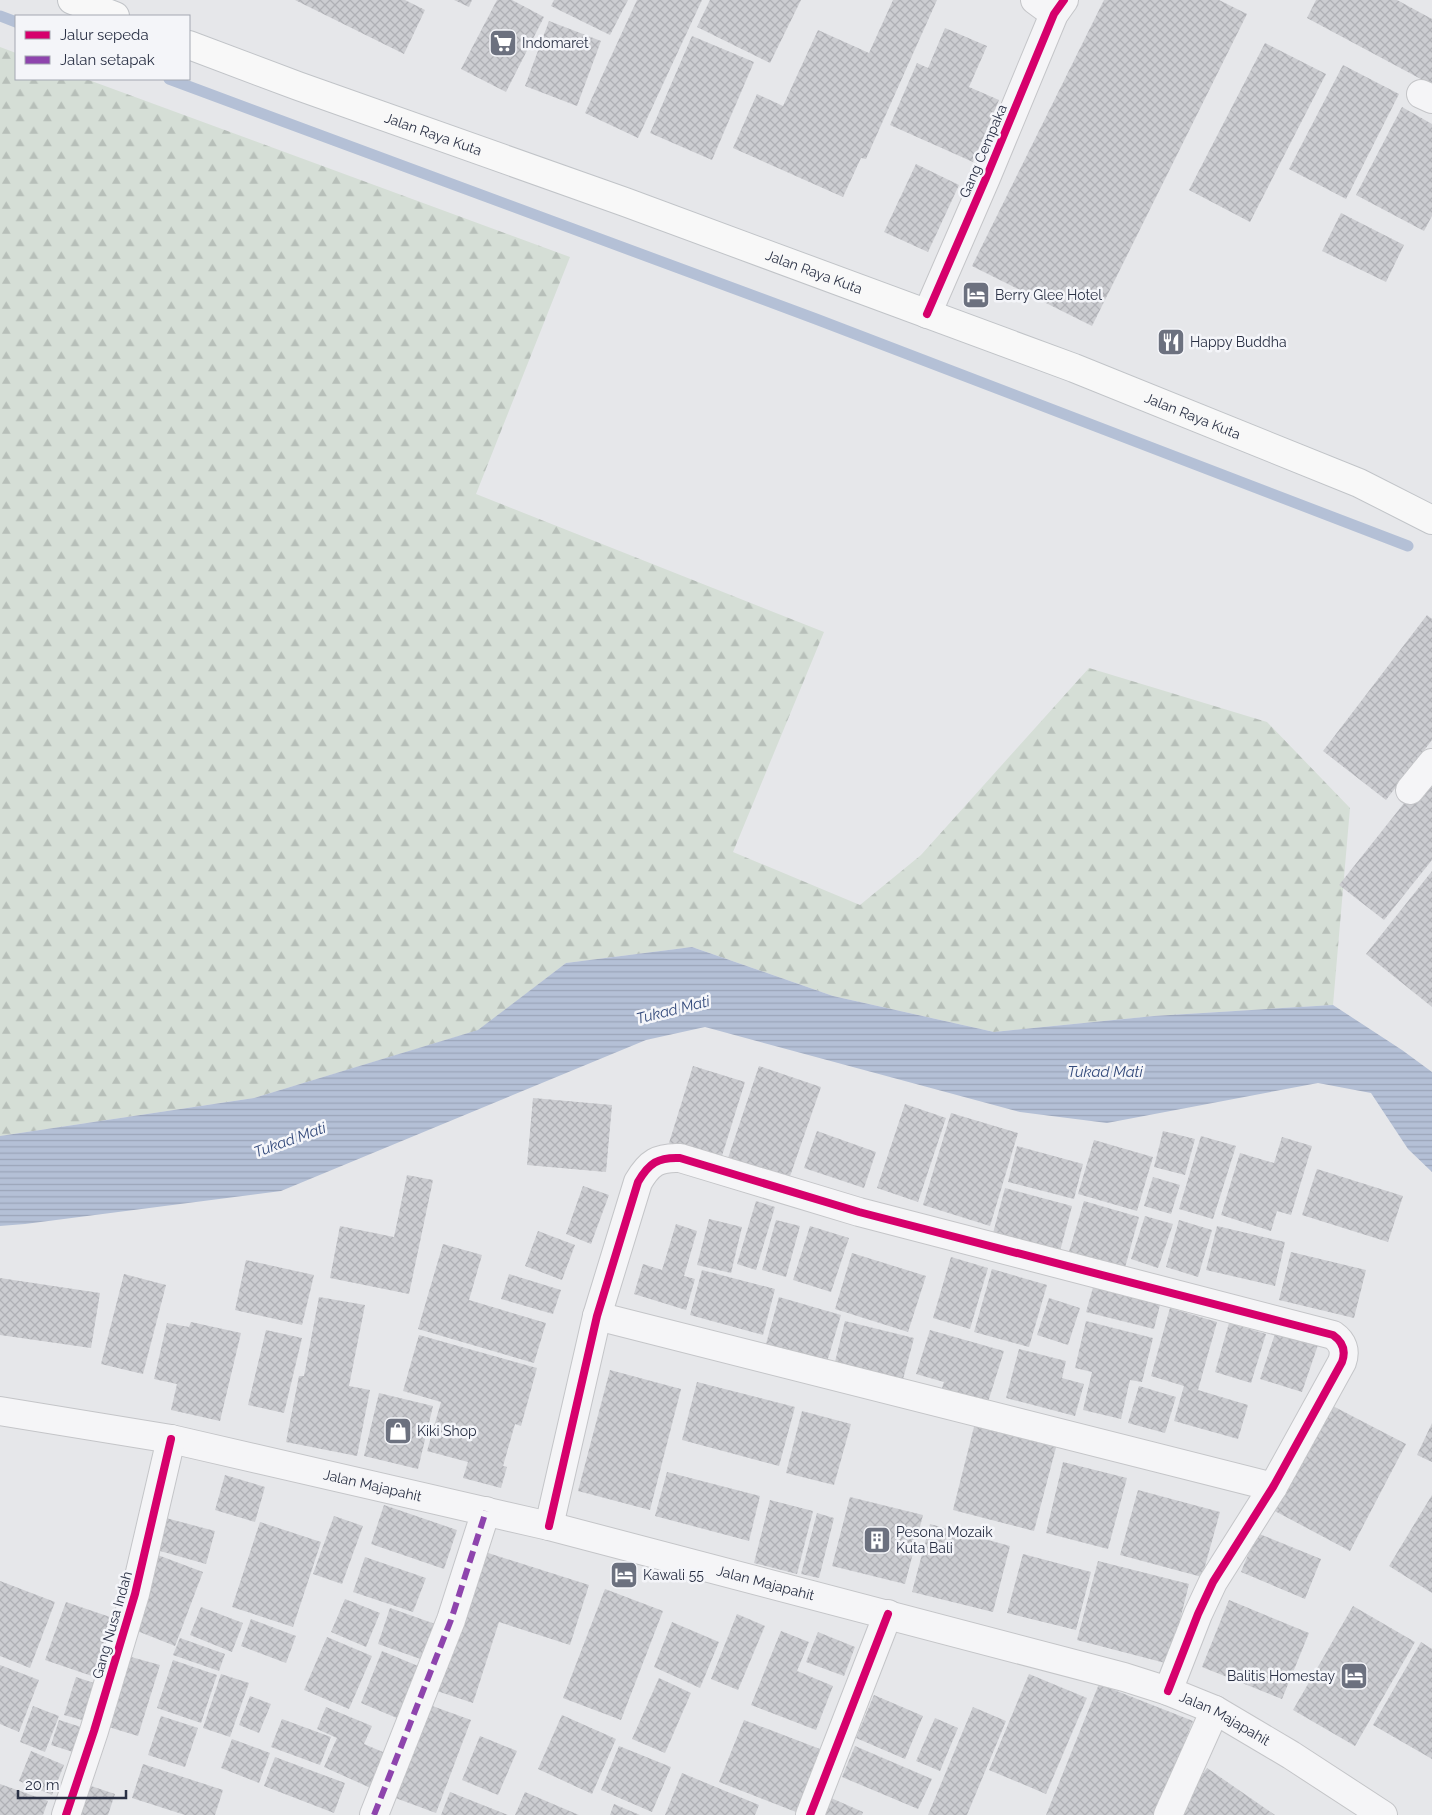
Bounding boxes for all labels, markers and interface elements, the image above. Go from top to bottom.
legend [15,15,190,80]
text: Jalur sepeda [60,26,149,44]
supermarket icon: Indomaret [488,28,518,58]
place label: Indomaret [522,35,589,51]
text: Jalan setapak [60,51,155,69]
street label: Gang Cempaka [956,102,1010,200]
street label: Jalan Raya Kuta [383,109,484,159]
street label: Jalan Raya Kuta [763,247,865,297]
hotel icon: Berry Glee Hotel [961,280,991,310]
place label: Berry Glee Hotel [995,287,1102,303]
restaurant icon: Happy Buddha [1156,327,1186,357]
place label: Happy Buddha [1190,334,1287,350]
street label: Jalan Raya Kuta [1142,389,1243,442]
water label: Tukad Mati [634,992,712,1028]
water label: Tukad Mati [1067,1063,1143,1081]
water label: Tukad Mati [252,1118,329,1161]
shop icon: Kiki Shop [383,1416,413,1446]
place label: Kiki Shop [417,1423,477,1439]
street label: Jalan Majapahit [322,1466,423,1504]
place label: Pesona Mozaik Kuta Bali [896,1524,993,1556]
building icon: Pesona Mozaik Kuta Bali [862,1525,892,1555]
hotel icon: Kawali 55 [609,1560,639,1590]
street label: Jalan Majapahit [715,1562,816,1603]
place label: Kawali 55 [643,1567,704,1583]
street label: Gang Nusa Indah [89,1569,135,1681]
hotel icon: Balitis Homestay [1339,1661,1369,1691]
place label: Balitis Homestay [1227,1668,1335,1684]
street label: Jalan Majapahit [1177,1688,1273,1749]
scale bar [18,1768,125,1800]
text: 20 m [25,1776,60,1794]

